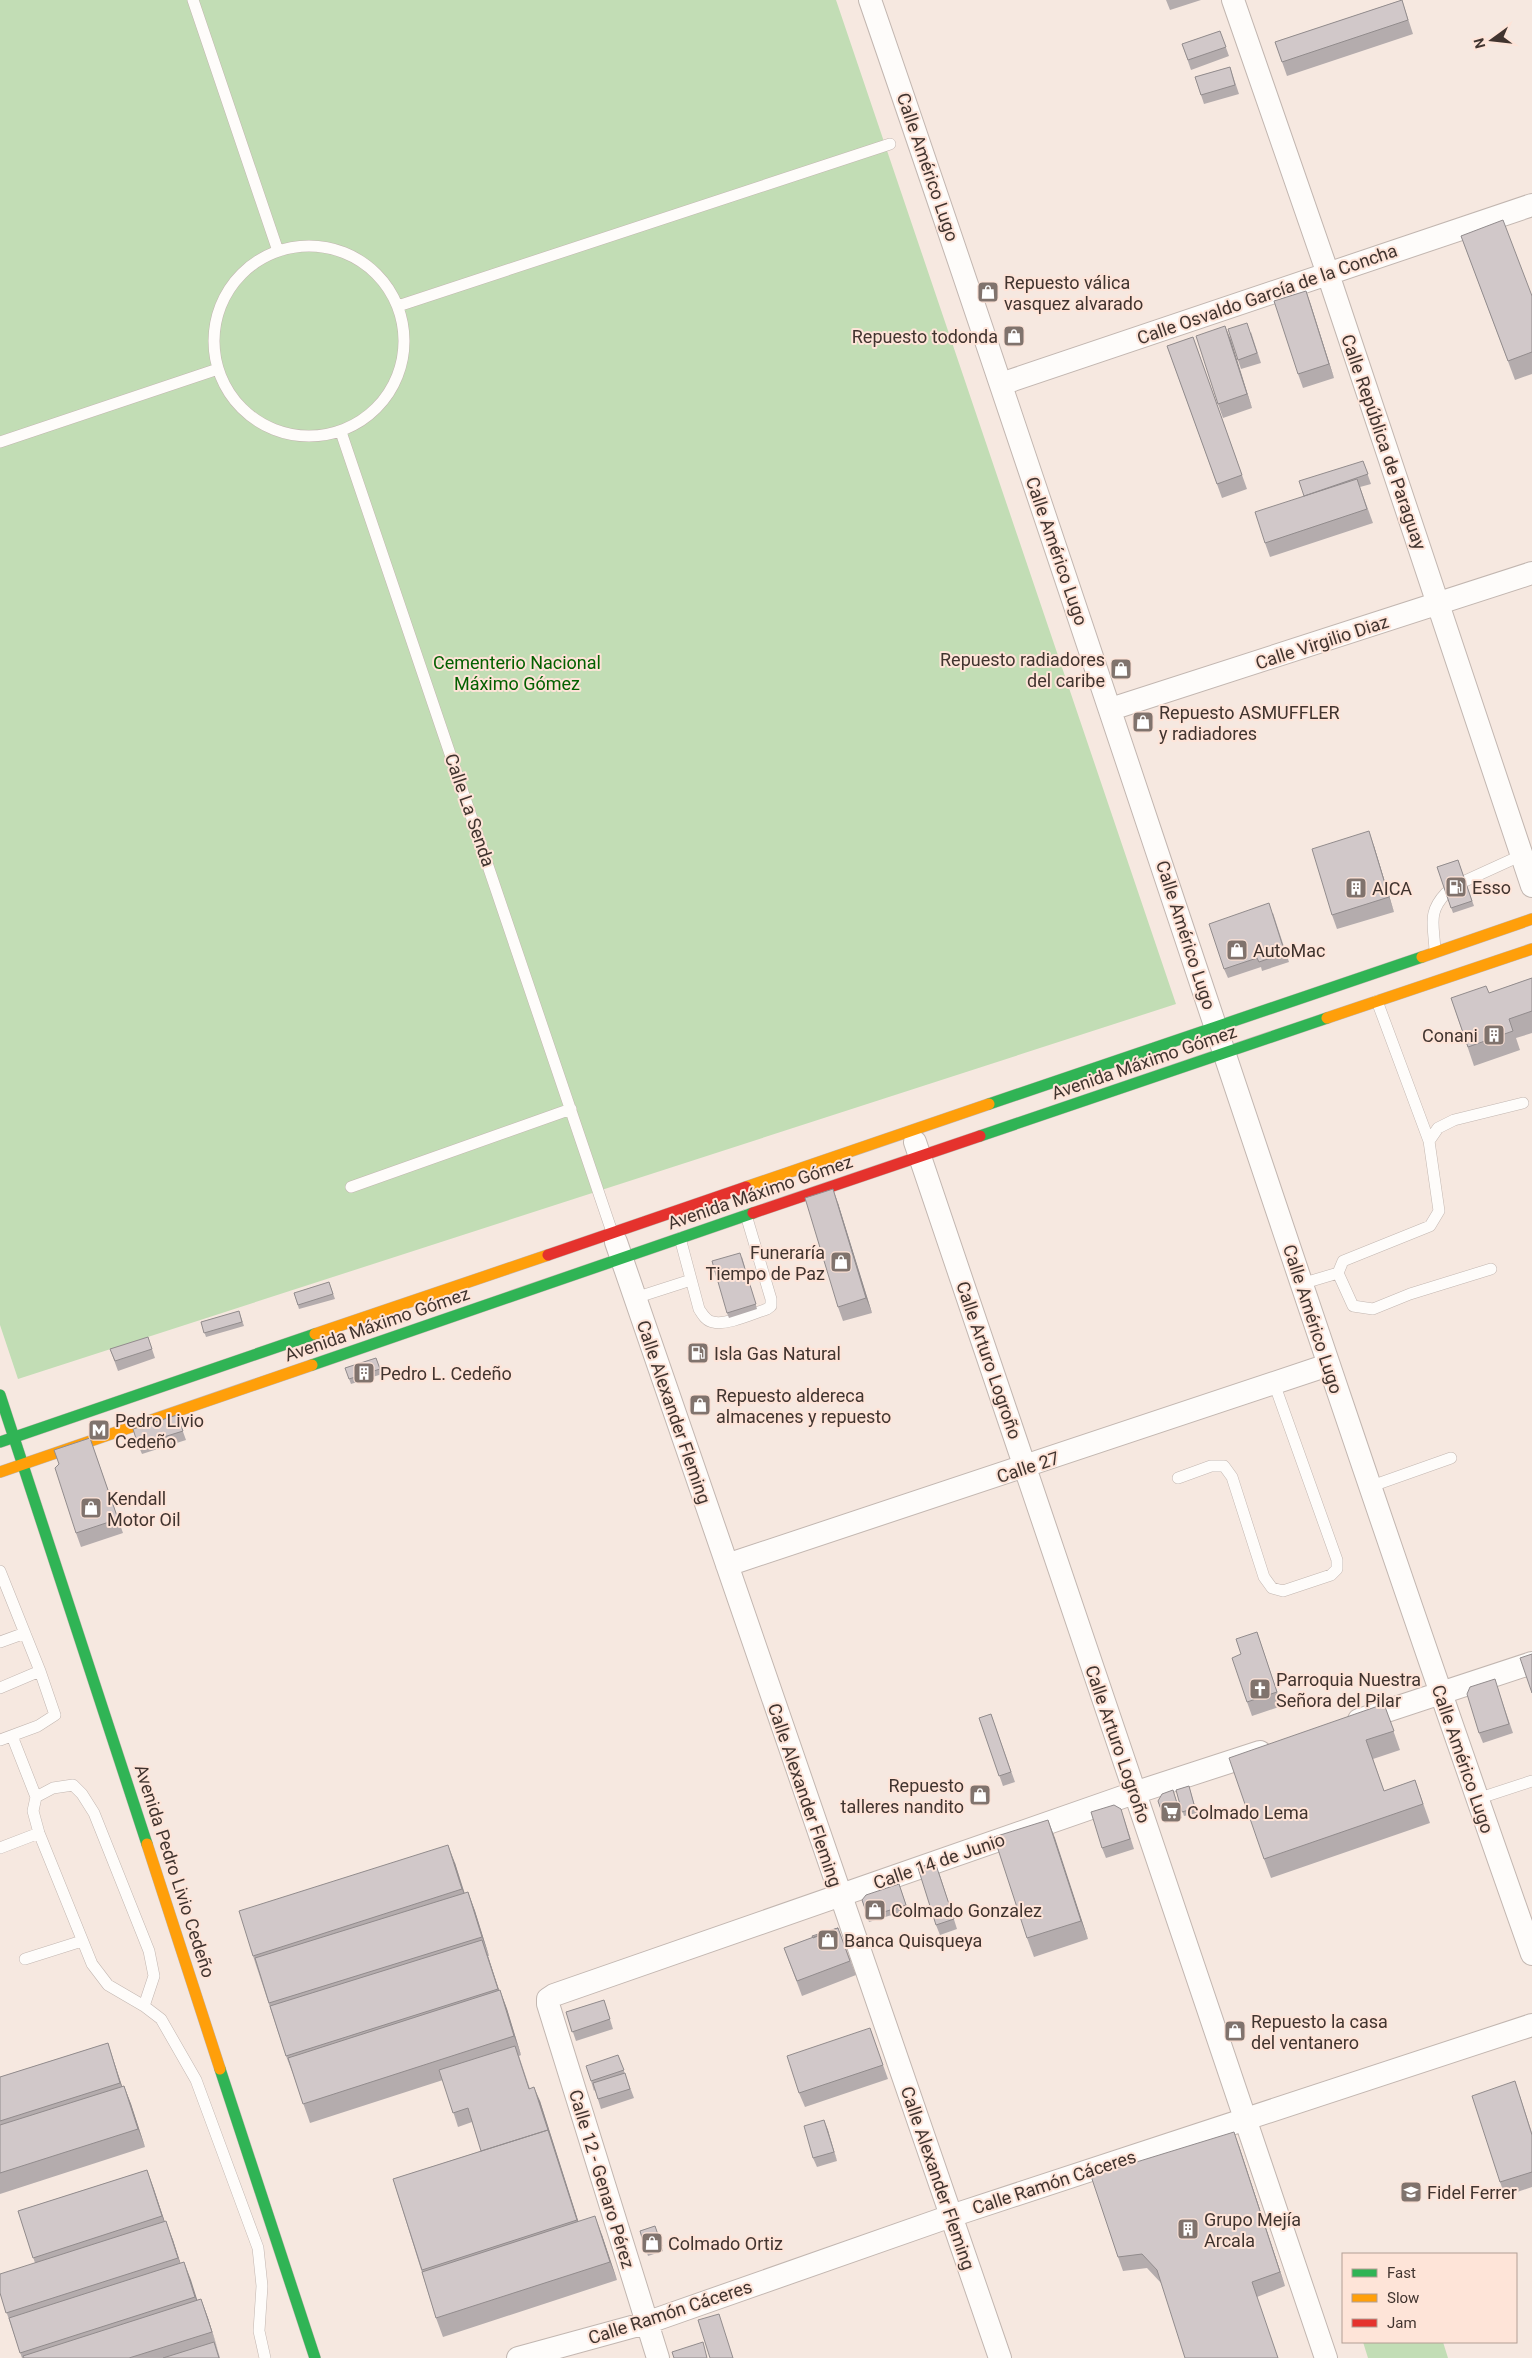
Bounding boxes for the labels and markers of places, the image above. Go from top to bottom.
place label: Repuesto válica vasquez alvarado [1004,272,1143,314]
shop icon: Repuesto válica vasquez alvarado [976,280,1000,304]
shop icon: Repuesto todonda [1002,324,1026,348]
place label: Repuesto todonda [852,326,998,347]
place label: Repuesto radiadores del caribe [940,649,1105,691]
shop icon: Repuesto radiadores del caribe [1109,657,1133,681]
place label: Repuesto ASMUFFLER y radiadores [1159,702,1340,744]
shop icon: Repuesto ASMUFFLER y radiadores [1131,710,1155,734]
fuel station icon: Esso [1444,875,1468,899]
building icon: AICA [1344,876,1368,900]
place label: Esso [1472,877,1511,898]
place label: AICA [1372,878,1412,899]
shop icon: AutoMac [1225,938,1249,962]
place label: AutoMac [1253,940,1325,961]
building icon: Conani [1482,1023,1506,1047]
place label: Conani [1422,1025,1478,1046]
place label: Funeraría Tiempo de Paz [706,1242,825,1284]
shop icon: Funeraría Tiempo de Paz [829,1250,853,1274]
fuel station icon: Isla Gas Natural [686,1341,710,1365]
place label: Isla Gas Natural [714,1343,841,1364]
building icon: Pedro L. Cedeño [352,1361,376,1385]
place label: Pedro L. Cedeño [380,1363,512,1384]
place label: Repuesto aldereca almacenes y repuesto [716,1385,891,1427]
shop icon: Repuesto aldereca almacenes y repuesto [688,1393,712,1417]
place label: Pedro Livio Cedeño [115,1410,204,1452]
metro station icon: Pedro Livio Cedeño [87,1418,111,1442]
place label: Kendall Motor Oil [107,1488,181,1530]
shop icon: Kendall Motor Oil [79,1496,103,1520]
place label: Parroquia Nuestra Señora del Pilar [1276,1669,1421,1711]
church icon: Parroquia Nuestra Señora del Pilar [1248,1677,1272,1701]
place label: Repuesto talleres nandito [841,1775,964,1817]
shop icon: Repuesto talleres nandito [968,1783,992,1807]
supermarket icon: Colmado Lema [1159,1800,1183,1824]
place label: Colmado Lema [1187,1802,1309,1823]
shop icon: Colmado Gonzalez [863,1898,887,1922]
place label: Colmado Gonzalez [891,1900,1042,1921]
shop icon: Banca Quisqueya [816,1928,840,1952]
place label: Banca Quisqueya [844,1930,982,1951]
place label: Repuesto la casa del ventanero [1251,2011,1388,2053]
shop icon: Repuesto la casa del ventanero [1223,2019,1247,2043]
school or university icon: Fidel Ferrer [1399,2180,1423,2204]
place label: Fidel Ferrer [1427,2182,1517,2203]
place label: Grupo Mejía Arcala [1204,2209,1301,2251]
building icon: Grupo Mejía Arcala [1176,2217,1200,2241]
shop icon: Colmado Ortiz [640,2231,664,2255]
place label: Colmado Ortiz [668,2233,783,2254]

